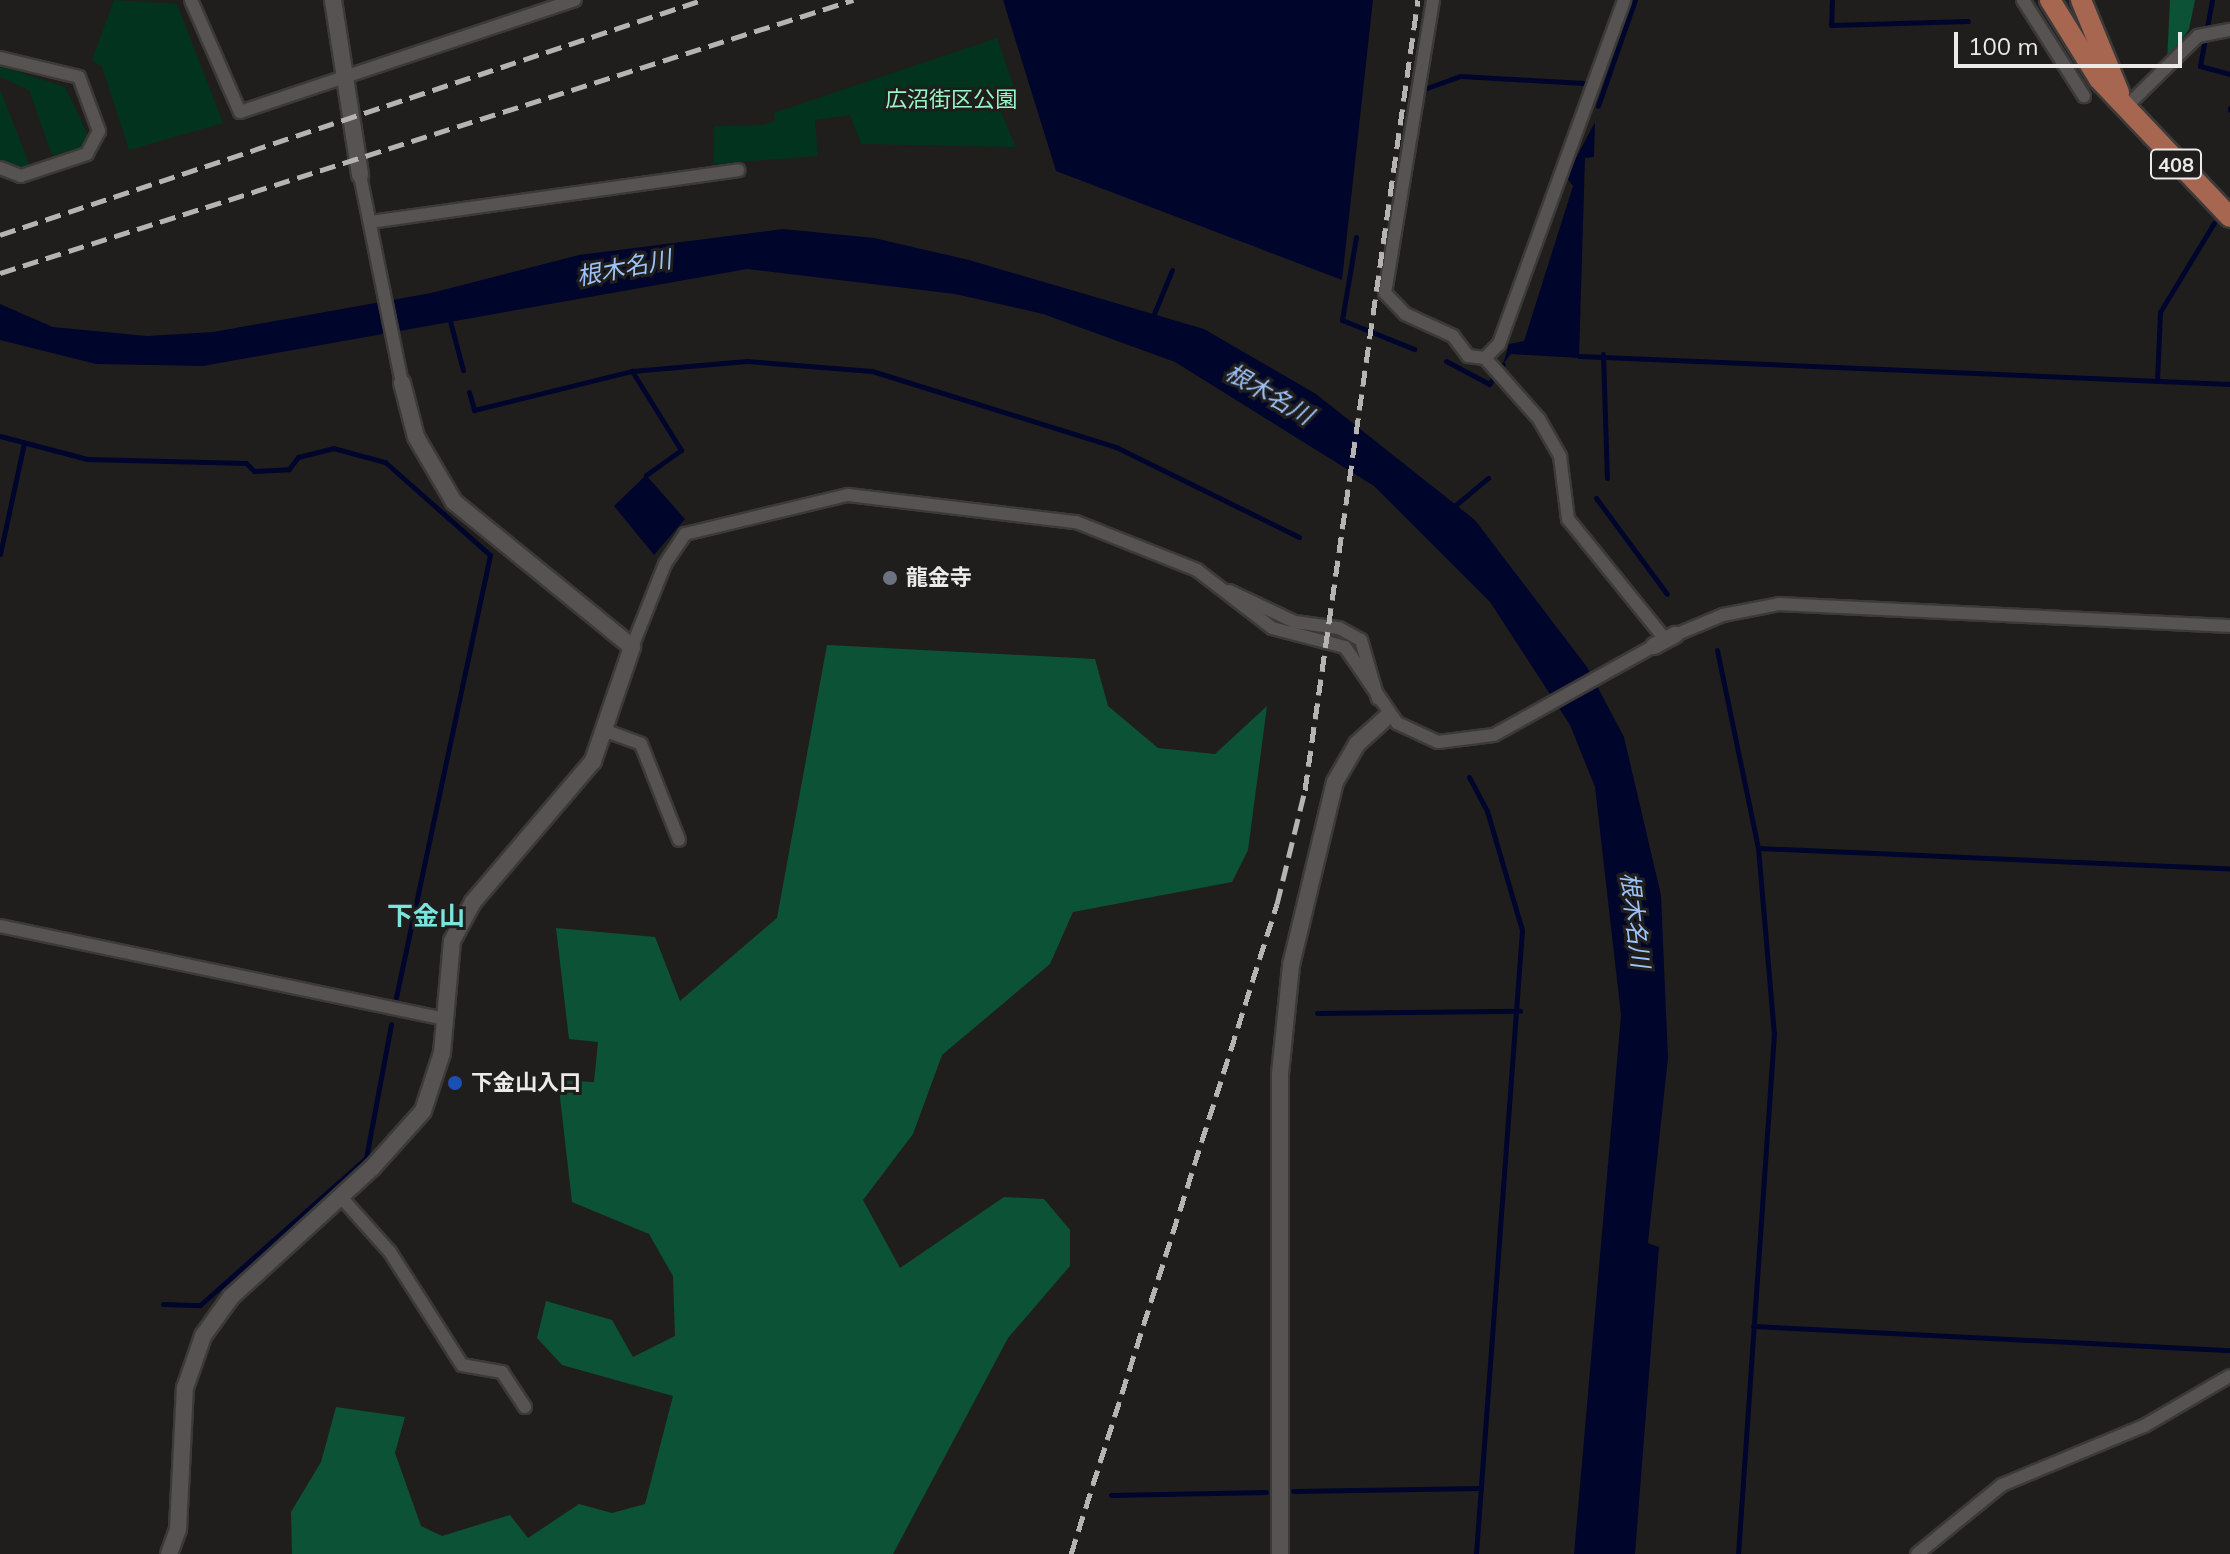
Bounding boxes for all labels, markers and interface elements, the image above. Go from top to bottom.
scale bar [1958,16,2186,66]
text: 100 m [1968,31,2039,61]
park label: 広沼街区公園 [885,87,1017,113]
road number: 408 [2150,148,2202,180]
water label: 根木名川 [574,245,674,291]
water label: 根木名川 [1220,358,1318,430]
place label: 龍金寺 [906,565,972,591]
marker: 龍金寺 [881,569,899,587]
water label: 根木名川 [1615,871,1655,969]
district label: 下金山 [387,900,465,932]
place label: 下金山入口 [471,1070,581,1096]
marker: 下金山入口 [446,1074,464,1092]

